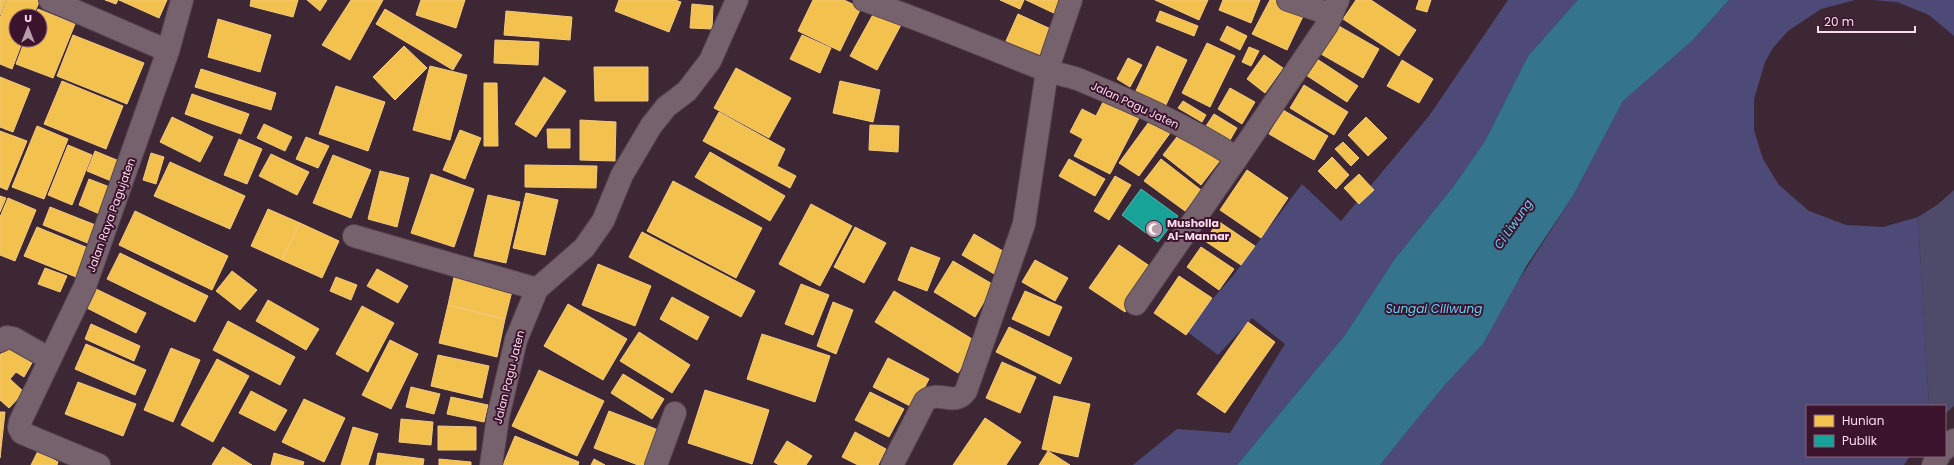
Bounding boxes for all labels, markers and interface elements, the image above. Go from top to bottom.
north arrow [8,8,48,48]
scale bar [1818,8,1915,34]
text: U [24,10,32,26]
text: 20 m [1824,13,1854,30]
street label: Jalan Pagu Jaten [1088,78,1182,132]
street label: Jalan Raya Pagujaten [83,156,139,274]
water label: Ci Liwung [1490,196,1536,252]
place label: Musholla Al-Mannar [1167,215,1230,244]
mosque icon: Musholla Al-Mannar [1144,219,1164,239]
water label: Sungai Ciliwung [1386,300,1482,317]
street label: Jalan Pagu Jaten [490,329,528,425]
legend [1806,405,1946,457]
text: Hunian [1842,412,1884,429]
text: Publik [1842,432,1878,449]

